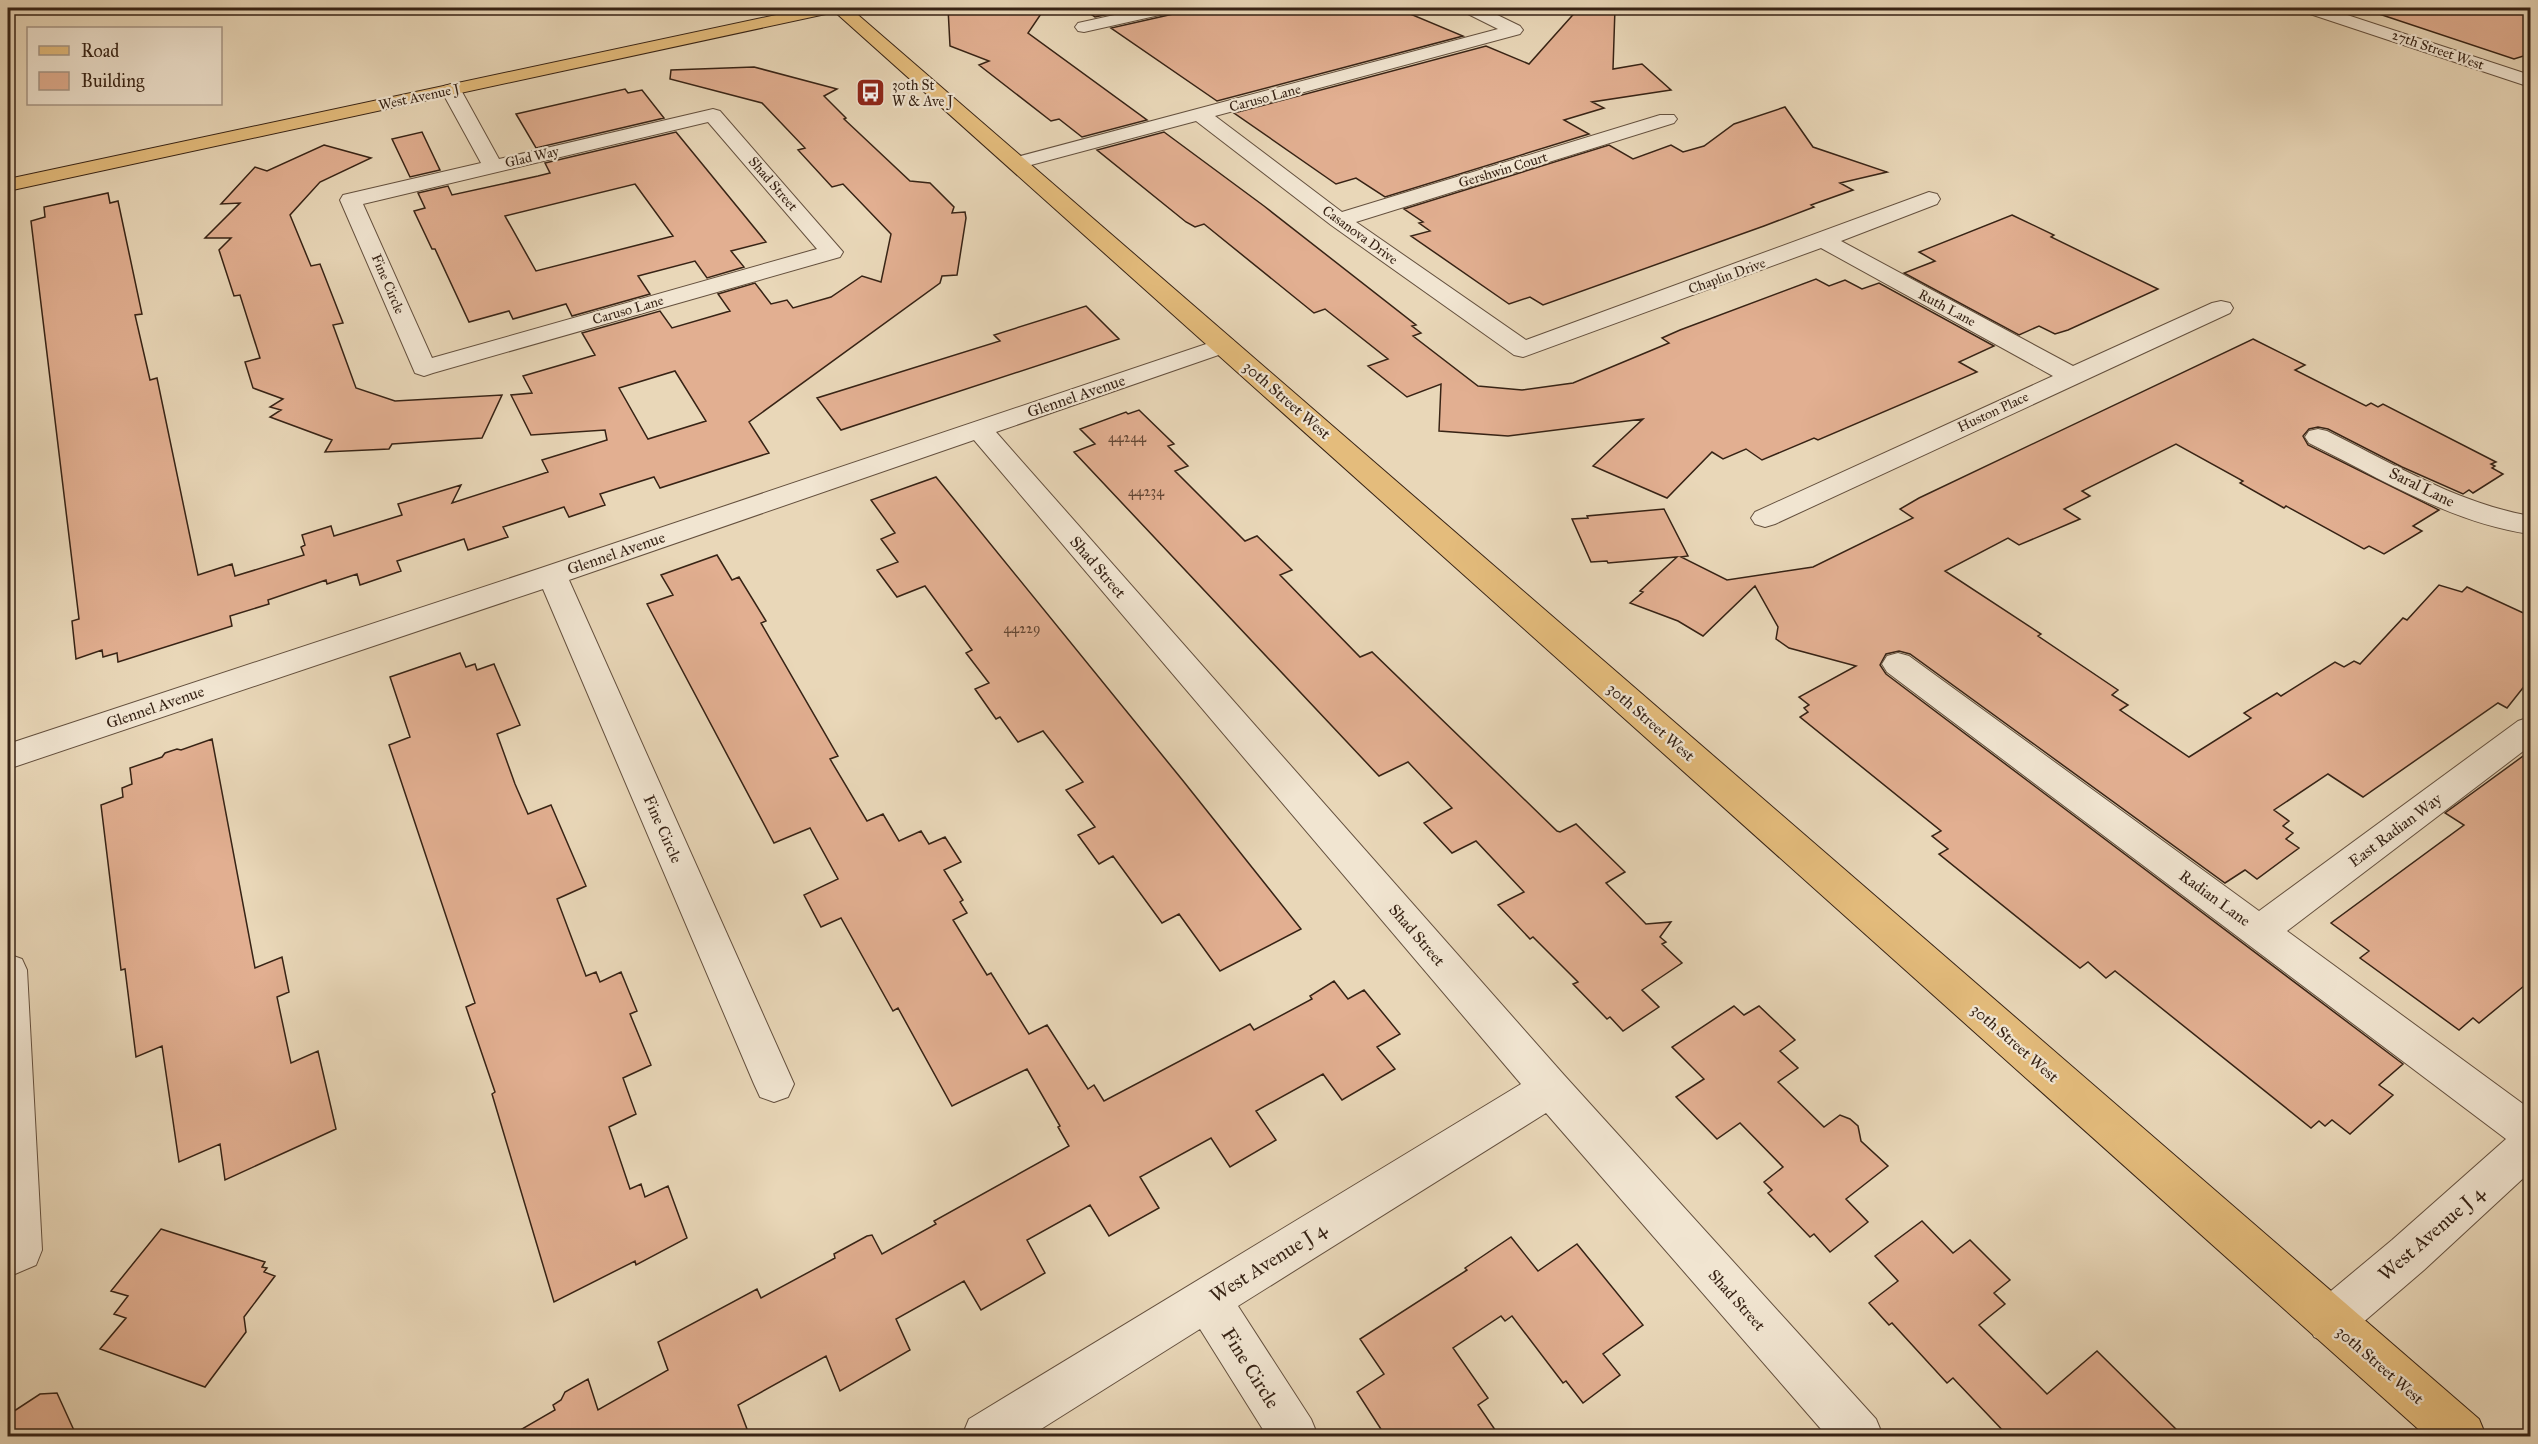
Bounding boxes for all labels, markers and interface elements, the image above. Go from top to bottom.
street label: 27th Street West [2390,26,2486,74]
legend [27,27,222,105]
text: Road [81,40,119,62]
text: Building [81,70,145,93]
bus stop icon: 30th St W & Ave J [855,77,887,109]
place label: 30th St W & Ave J [892,77,953,111]
street label: West Avenue J [377,80,462,115]
street label: Caruso Lane [1227,80,1303,116]
street label: Glad Way [503,142,561,171]
street label: Gershwin Court [1457,148,1550,192]
street label: Shad Street [745,153,801,215]
street label: Casanova Drive [1319,202,1401,268]
street label: Fine Circle [368,251,408,317]
street label: Chaplin Drive [1686,254,1768,298]
street label: Ruth Lane [1915,286,1979,330]
street label: Caruso Lane [590,292,666,328]
street label: 30th Street West [1239,357,1335,443]
street label: Glennel Avenue [1024,370,1128,422]
street label: Huston Place [1955,388,2031,436]
house number: 44244 [1108,429,1147,446]
street label: Saral Lane [2386,463,2458,511]
house number: 44234 [1128,483,1165,500]
street label: Glennel Avenue [564,527,668,579]
street label: Shad Street [1066,532,1130,602]
house number: 44229 [1004,620,1040,637]
street label: 30th Street West [1603,679,1699,765]
street label: Glennel Avenue [103,681,207,733]
street label: East Radian Way [2345,789,2445,871]
street label: Fine Circle [640,792,687,866]
street label: Radian Lane [2176,866,2255,930]
street label: Shad Street [1385,900,1449,970]
street label: 30th Street West [1967,1000,2063,1086]
street label: West Avenue J 4 [2373,1180,2490,1286]
street label: West Avenue J 4 [1205,1216,1332,1308]
street label: Shad Street [1704,1265,1770,1335]
street label: 30th Street West [2332,1322,2428,1408]
street label: Fine Circle [1217,1323,1285,1413]

